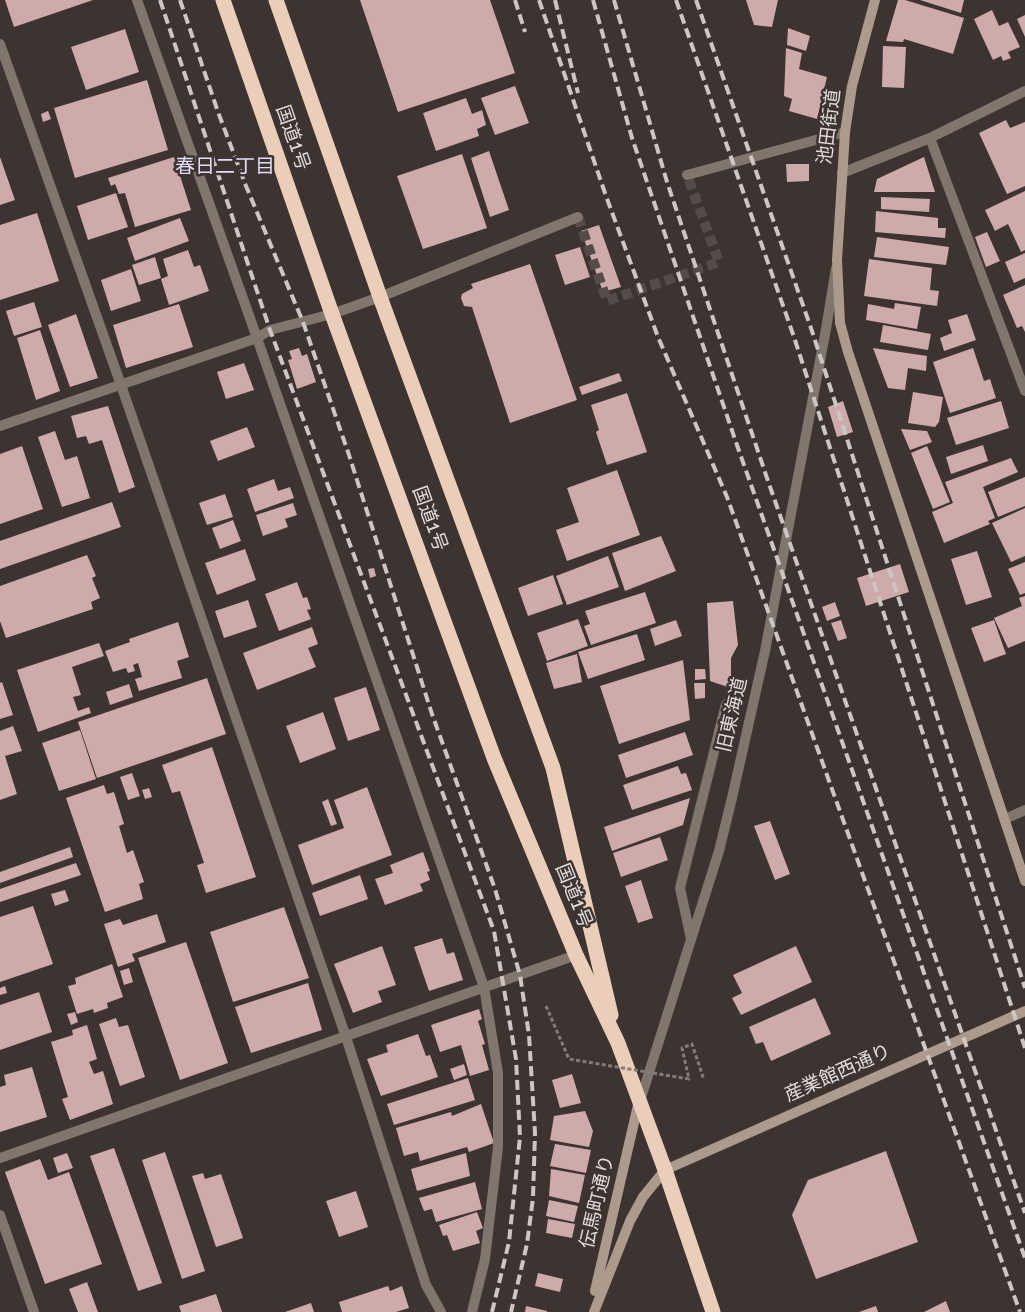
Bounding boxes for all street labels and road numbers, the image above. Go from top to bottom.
street label: 池田街道 [814,88,846,166]
street label: 国道1号 [270,102,314,174]
street label: 国道1号 [407,483,451,555]
street label: 旧東海道 [713,675,753,755]
street label: 国道1号 [550,861,596,931]
street label: 産業館西通り [781,1040,895,1108]
street label: 伝馬町通り [576,1153,620,1251]

